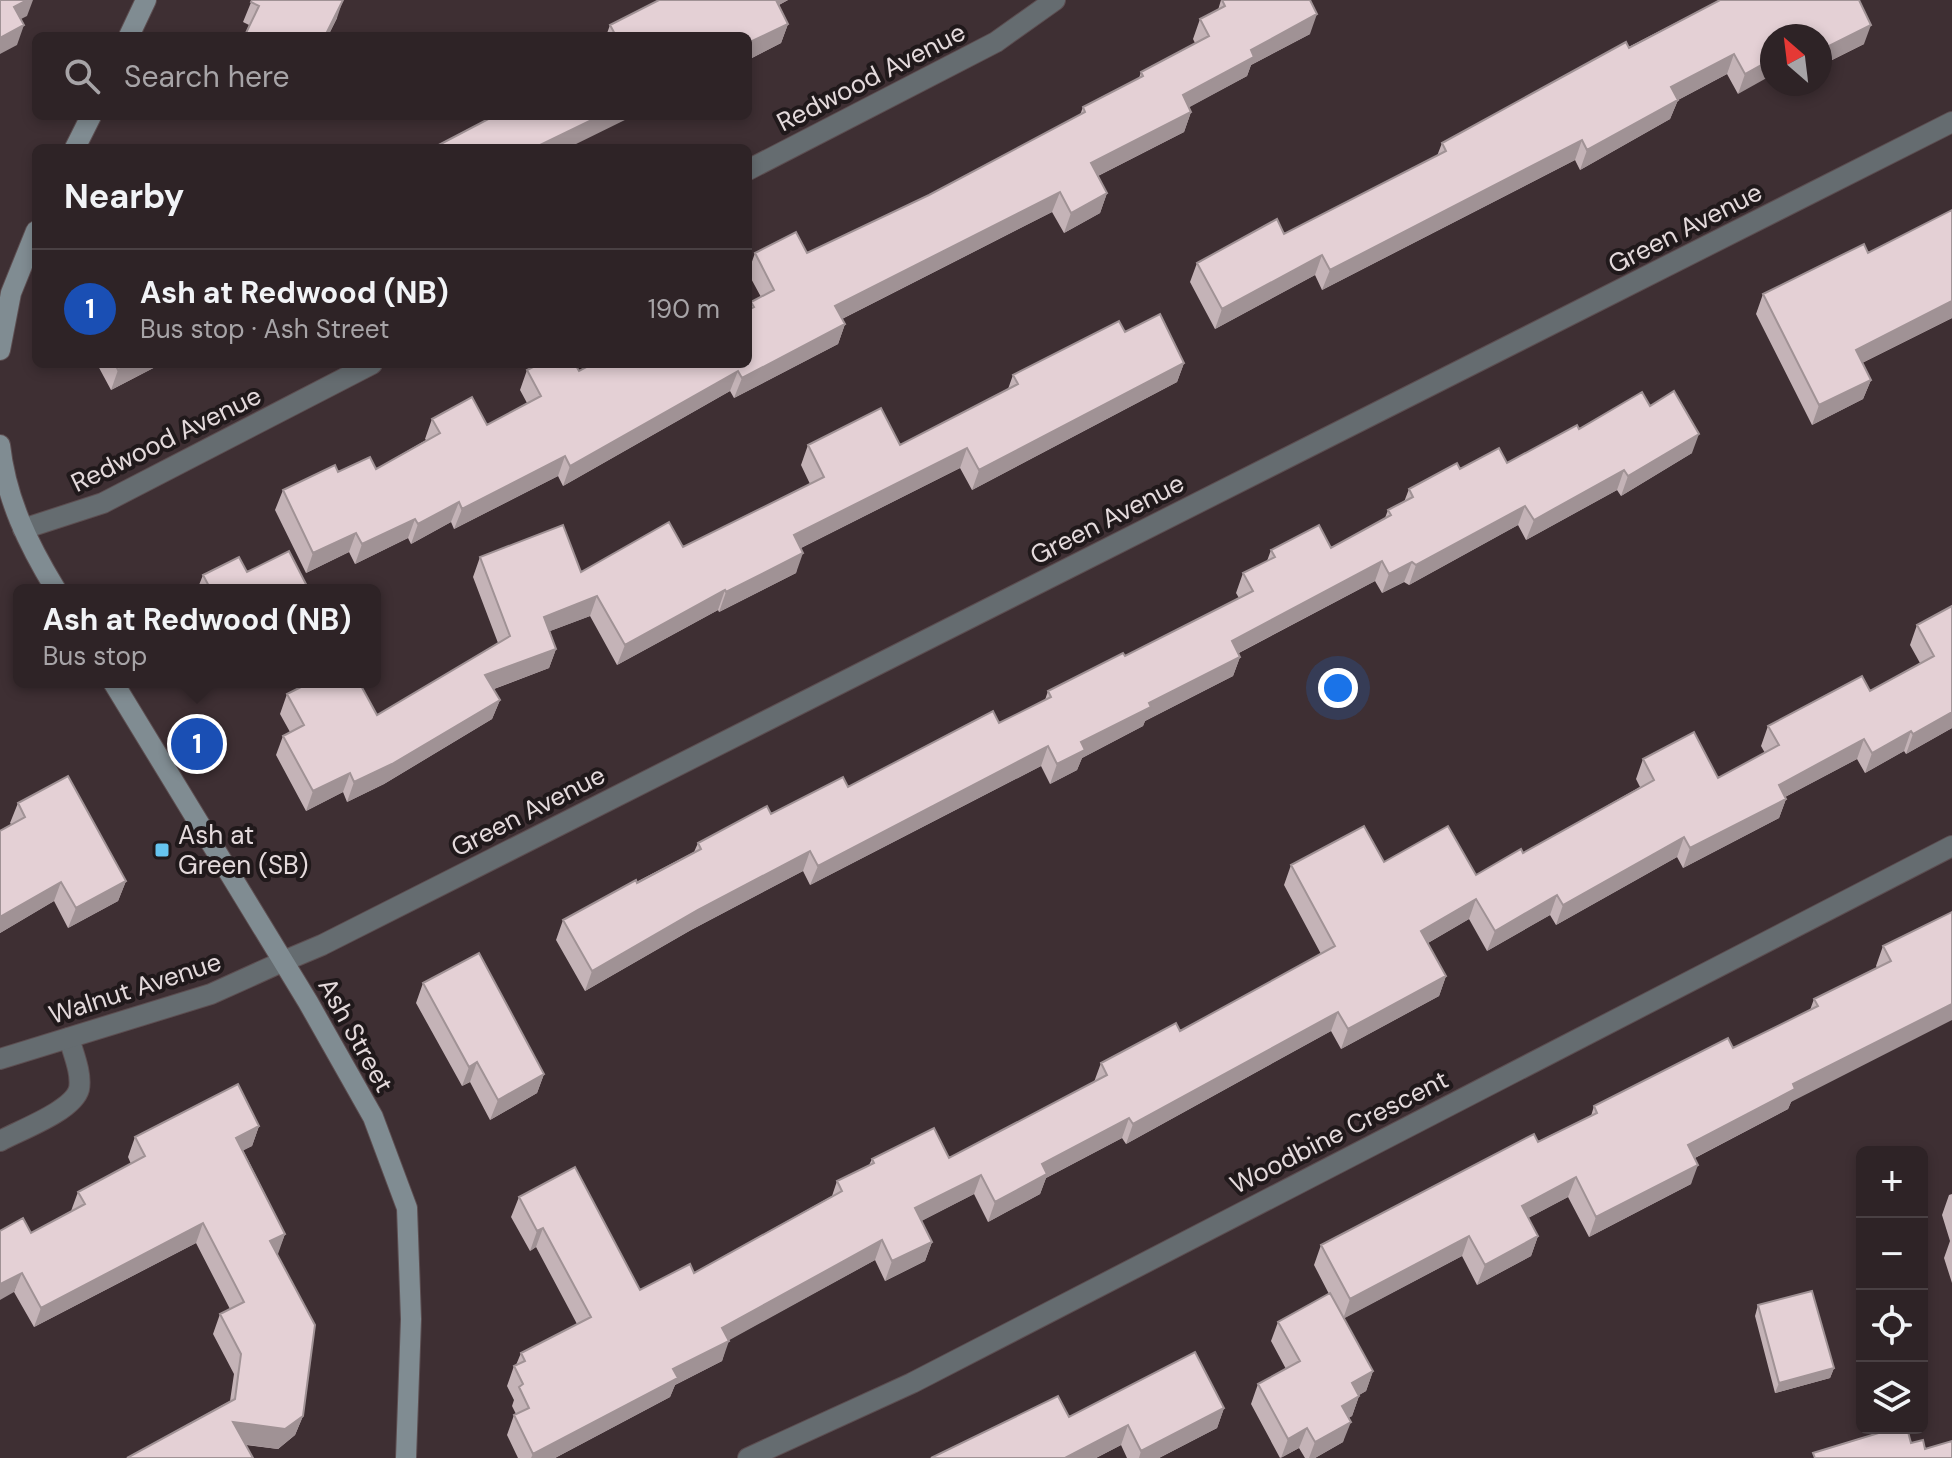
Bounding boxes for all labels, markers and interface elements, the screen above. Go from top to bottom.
street label: Redwood Avenue [771,15,971,139]
north arrow [1760,24,1832,96]
search box [32,32,752,120]
icon: search [60,54,104,98]
text: Search here [124,57,290,96]
text: Nearby [64,174,184,219]
street label: Green Avenue [1602,175,1768,281]
text: Ash at Redwood (NB) [140,273,449,312]
text: 1 [85,292,95,326]
text: 190 m [648,292,720,326]
text: Bus stop · Ash Street [140,312,389,346]
street label: Redwood Avenue [65,378,267,500]
street label: Green Avenue [1024,466,1190,572]
popup [13,584,381,688]
text: Ash at Redwood (NB) [43,600,351,639]
text: Bus stop [43,639,147,673]
your location [1318,668,1358,708]
pin: 1 [171,714,223,774]
street label: Green Avenue [445,758,611,864]
place label: Ash at Green (SB) [178,818,308,882]
marker: Ash at Green (SB) [153,841,171,859]
street label: Walnut Avenue [45,944,225,1032]
street label: Ash Street [311,972,401,1098]
street label: Woodbine Crescent [1224,1062,1454,1202]
map controls [1856,1146,1928,1434]
button: + [1856,1146,1928,1218]
button: − [1856,1218,1928,1290]
button: locate [1856,1290,1928,1362]
button: layers [1856,1362,1928,1434]

